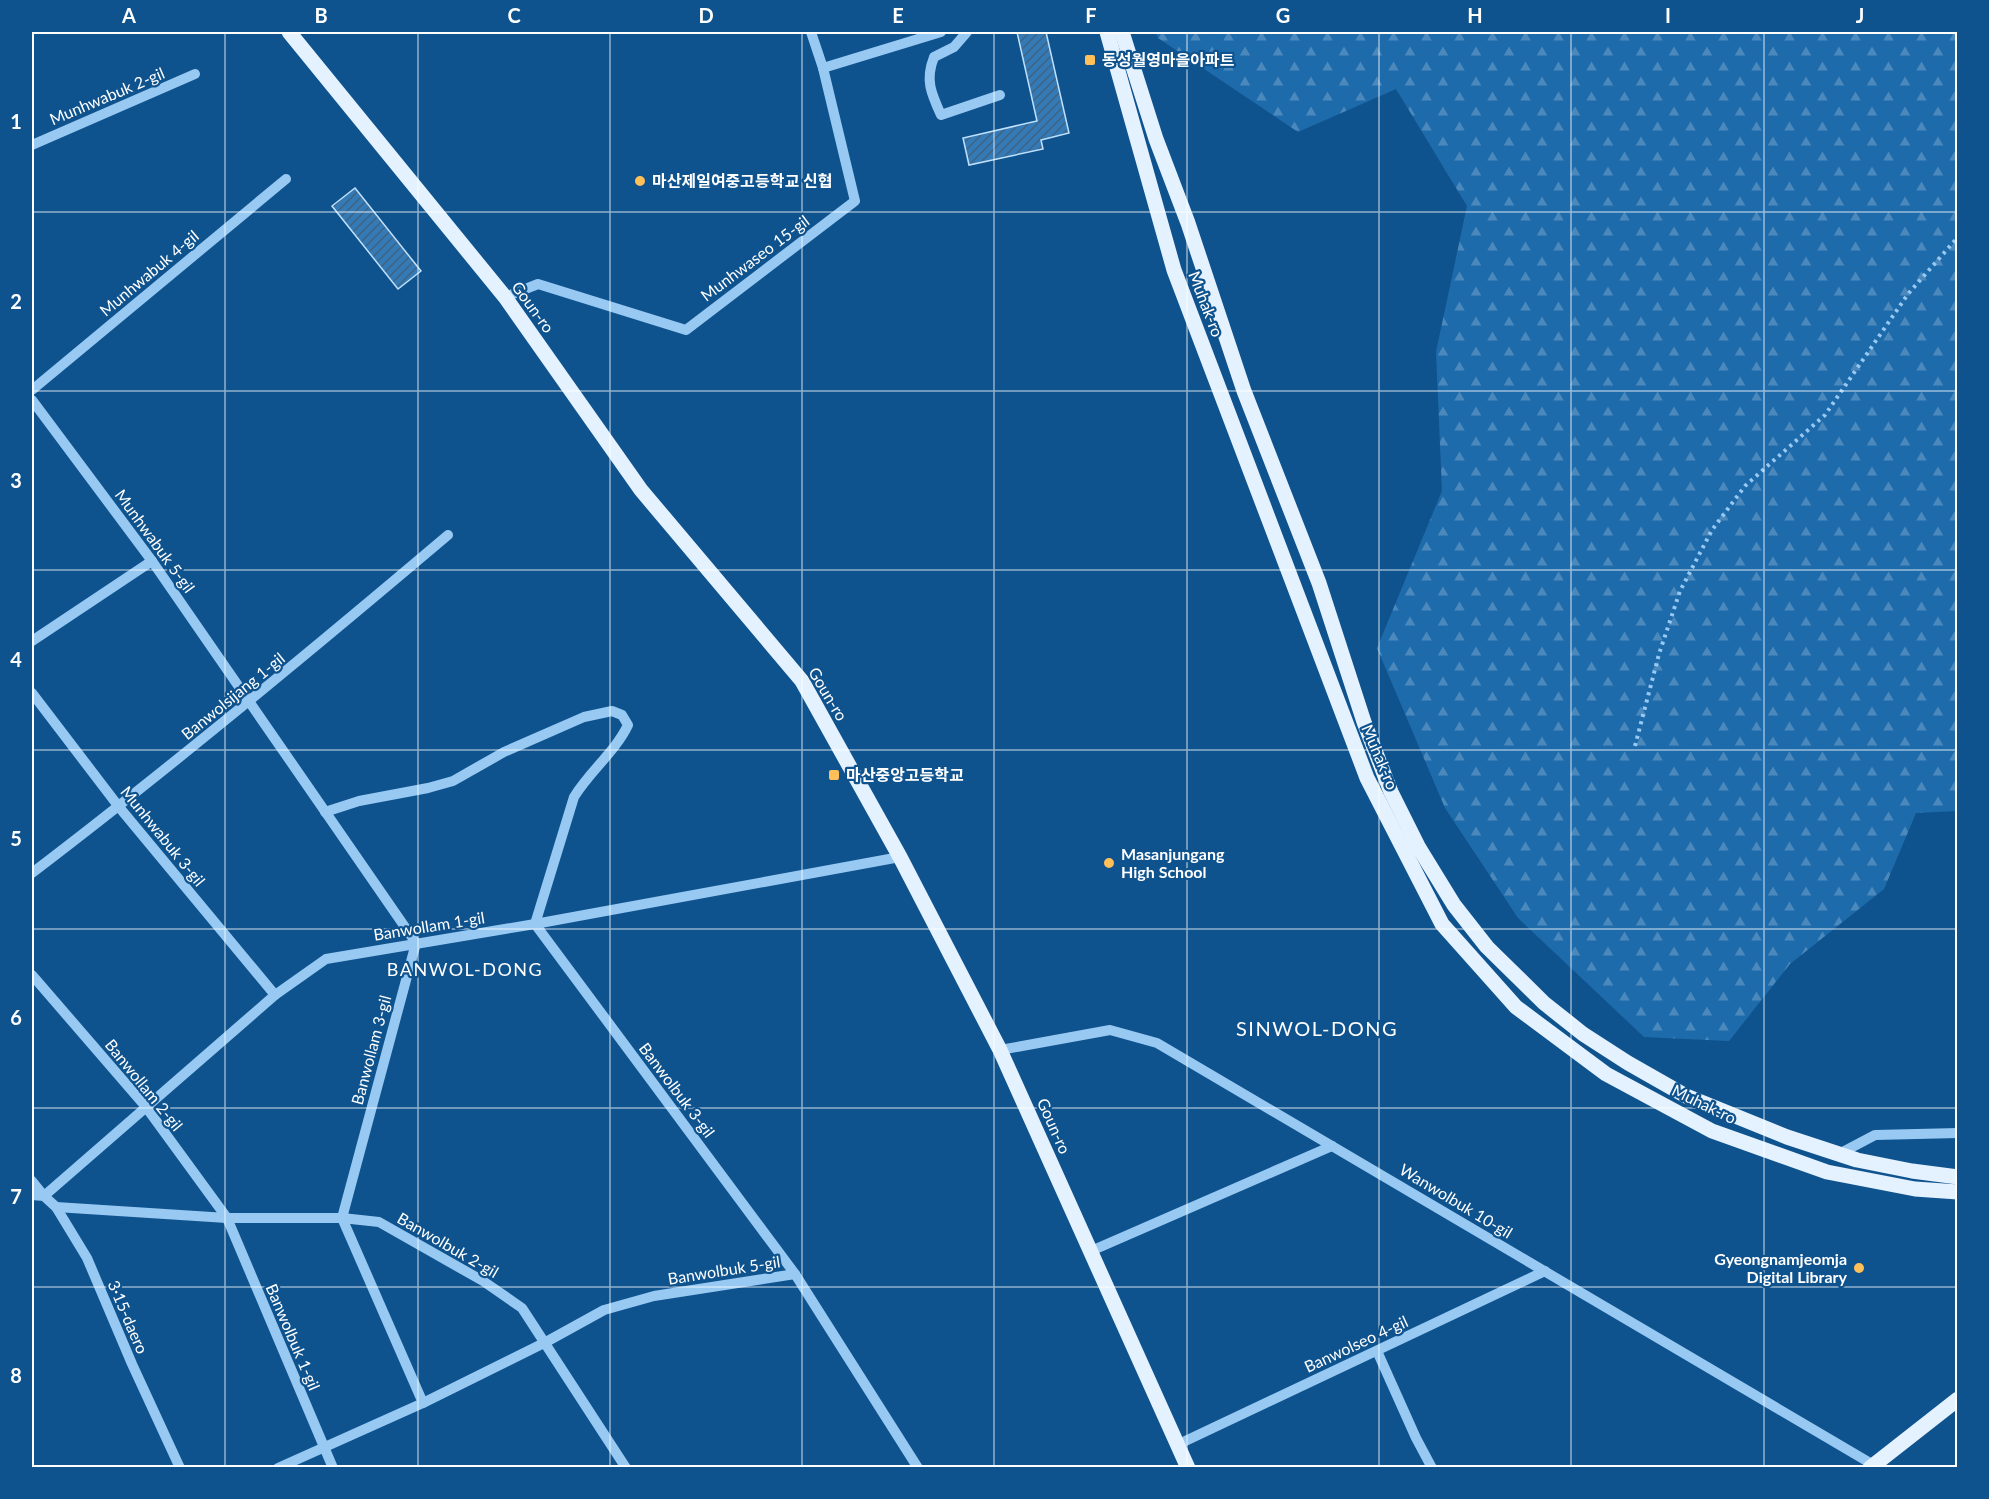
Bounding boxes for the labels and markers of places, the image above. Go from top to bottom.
place label: 동성월영마을아파트 [1102,50,1235,69]
marker: 동성월영마을아파트 [1083,53,1097,67]
place label: 마산제일여중고등학교 신협 [652,171,833,190]
marker: 마산제일여중고등학교 신협 [633,174,647,188]
place label: 마산중앙고등학교 [846,765,964,784]
marker: 마산중앙고등학교 [827,768,841,782]
place label: Masanjungang High School [1121,844,1225,881]
marker: Masanjungang High School [1102,856,1116,870]
place label: Gyeongnamjeomja Digital Library [1714,1249,1848,1286]
marker: Gyeongnamjeomja Digital Library [1852,1261,1866,1275]

